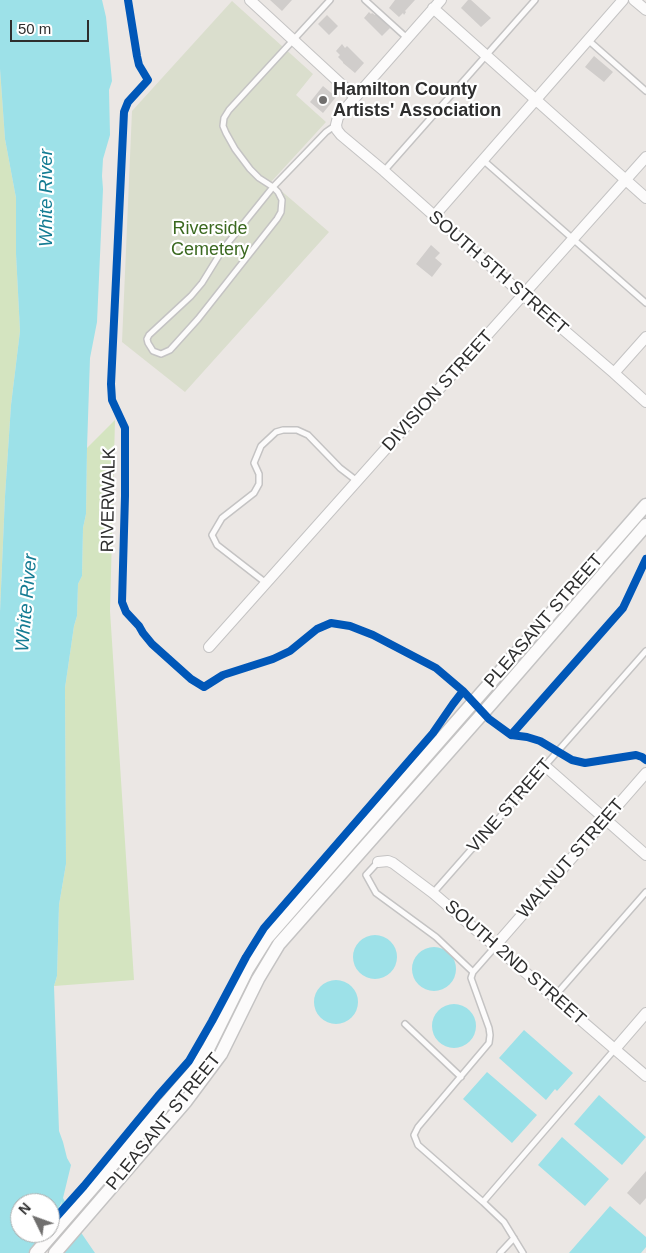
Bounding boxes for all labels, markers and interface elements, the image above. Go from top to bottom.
scale bar [12,10,91,42]
text: 50 m [18,20,51,37]
place label: Hamilton County Artists' Association [333,79,501,122]
marker: Hamilton County Artists' Association [317,94,329,106]
water label: White River [36,149,58,247]
street label: SOUTH 5TH STREET [424,206,572,340]
park label: Riverside Cemetery [171,218,249,260]
street label: DIVISION STREET [378,326,498,456]
street label: RIVERWALK [97,447,121,553]
street label: PLEASANT STREET [480,550,608,692]
water label: White River [11,553,43,653]
street label: VINE STREET [463,754,557,858]
street label: WALNUT STREET [513,795,629,923]
street label: SOUTH 2ND STREET [440,896,590,1030]
street label: PLEASANT STREET [102,1049,226,1195]
north arrow [10,1193,60,1243]
text: N [15,1200,34,1218]

